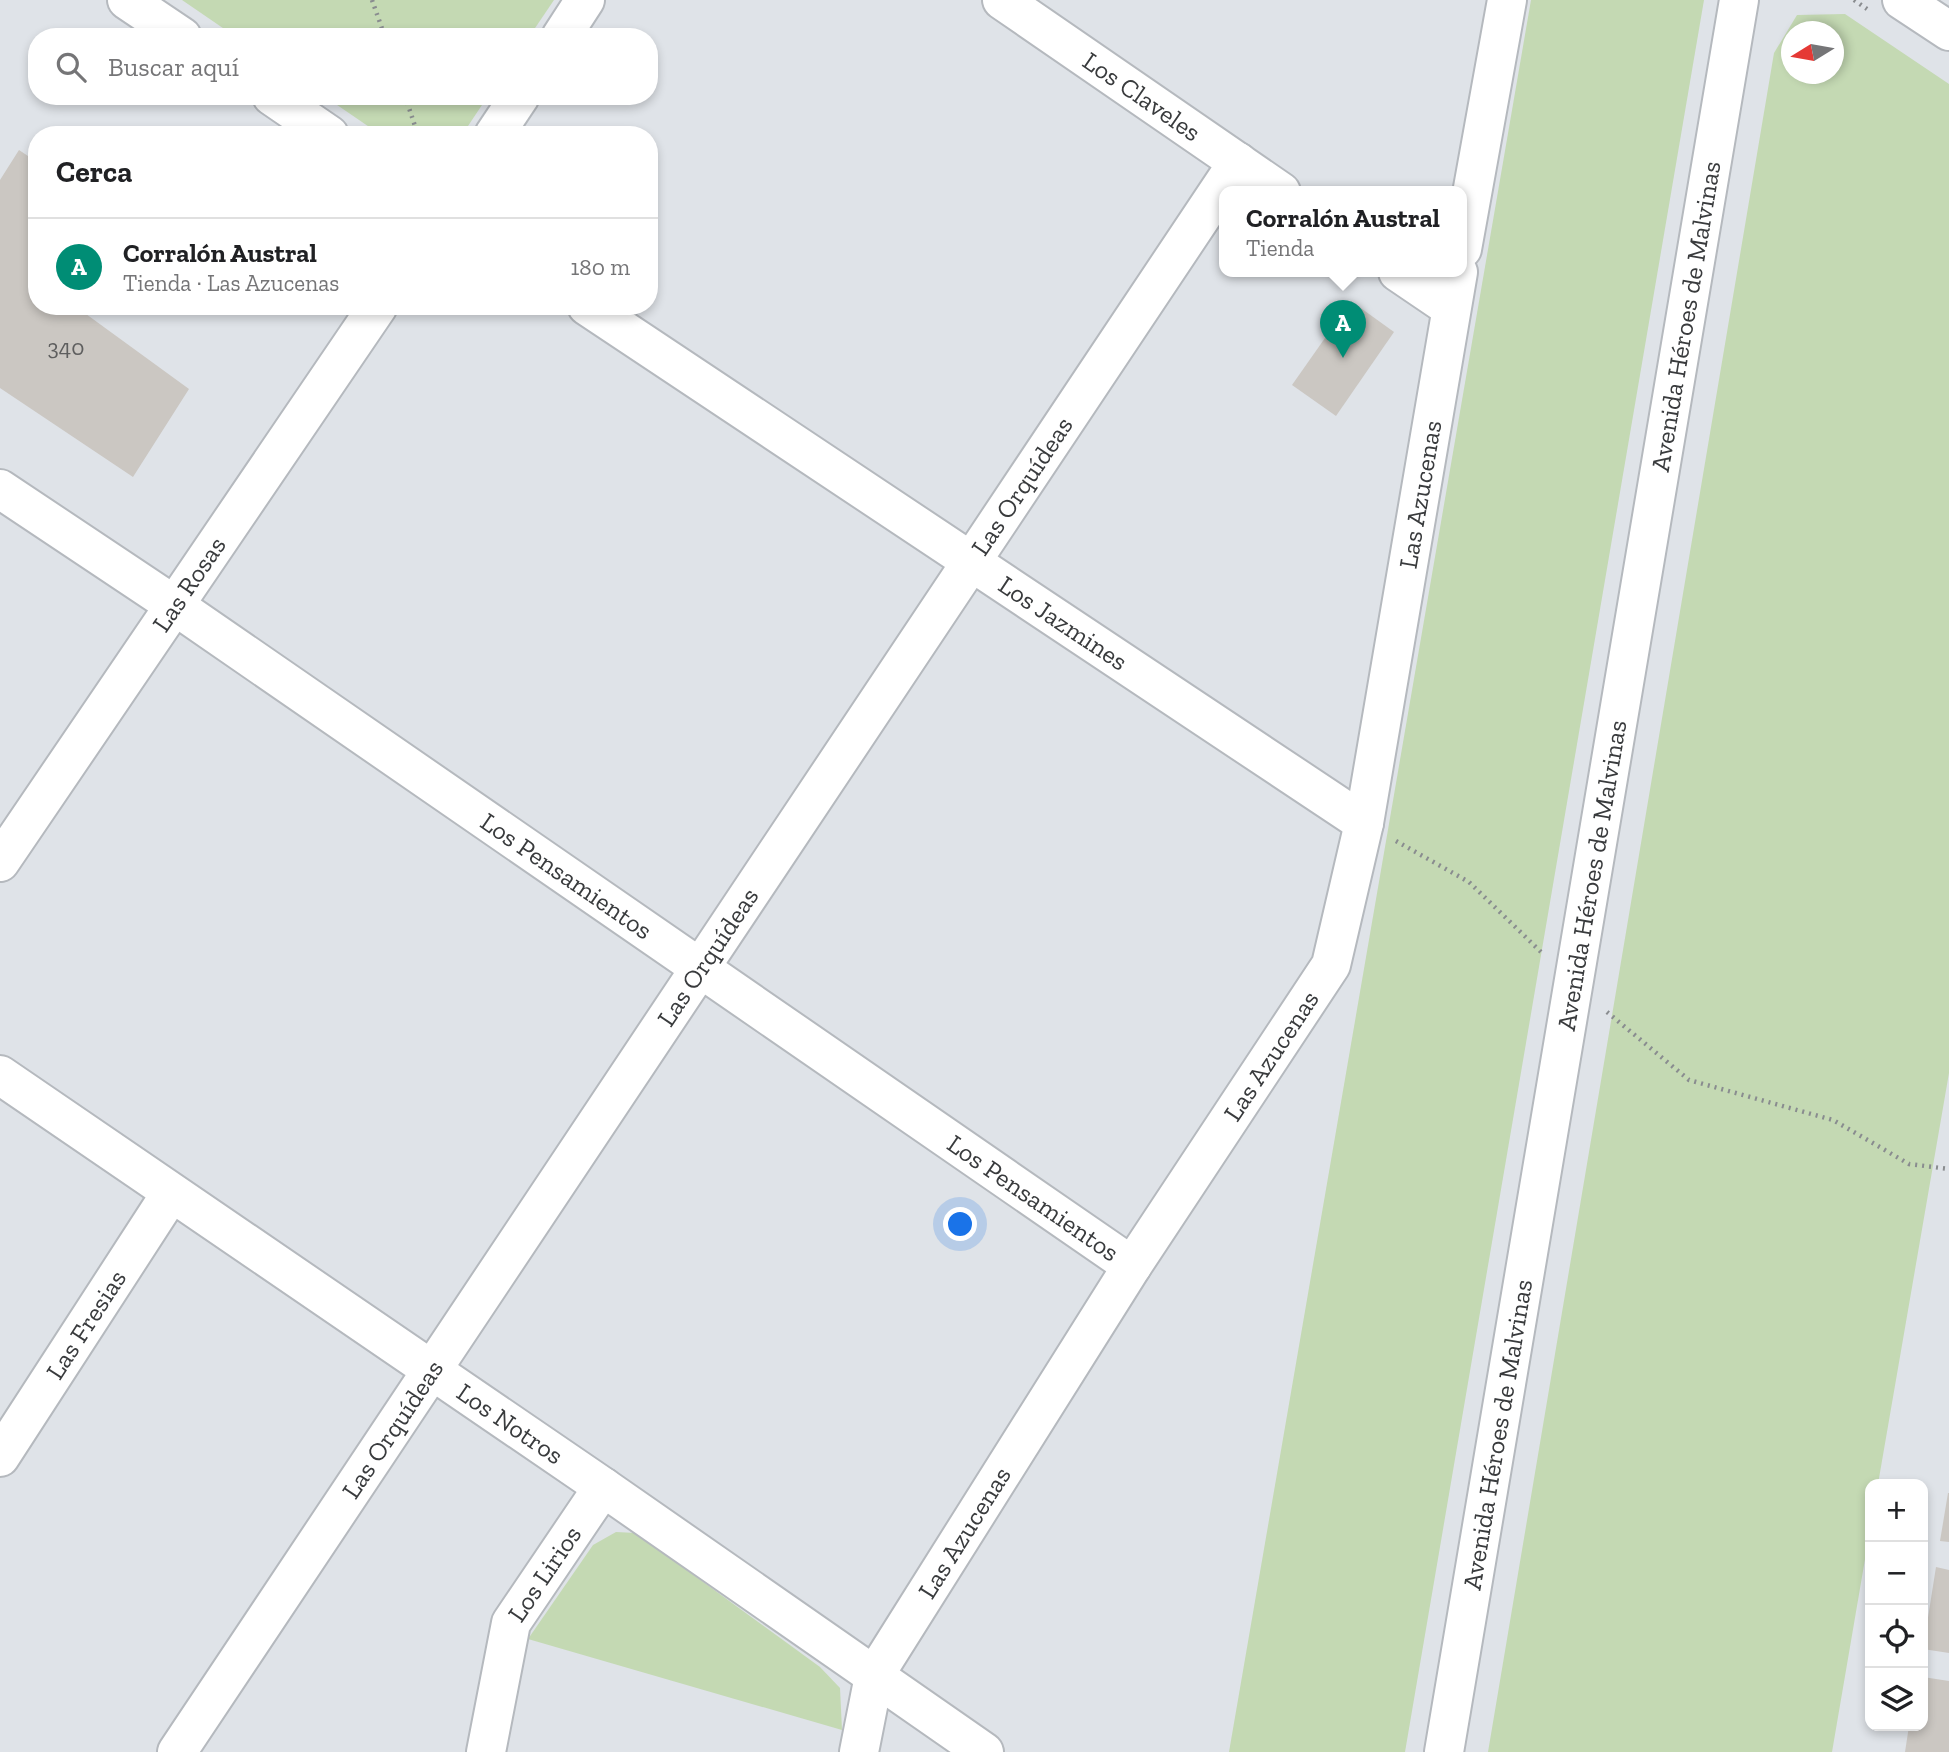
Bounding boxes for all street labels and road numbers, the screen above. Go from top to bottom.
street label: Los Claveles [1077,45,1207,148]
street label: Avenida Héroes de Malvinas [1644,159,1728,474]
street label: Las Orquídeas [964,410,1080,561]
street label: Las Azucenas [1392,418,1448,571]
street label: Las Rosas [145,530,233,638]
street label: Los Jazmines [993,568,1134,677]
street label: Avenida Héroes de Malvinas [1550,718,1633,1033]
street label: Los Pensamientos [474,805,659,946]
street label: Las Orquídeas [650,881,765,1032]
street label: Las Azucenas [1216,984,1326,1127]
street label: Los Pensamientos [941,1127,1125,1268]
street label: Las Fresias [39,1264,133,1385]
street label: Avenida Héroes de Malvinas [1456,1277,1539,1592]
street label: Las Orquídeas [335,1354,450,1505]
street label: Los Notros [451,1376,570,1471]
street label: Las Azucenas [911,1461,1018,1604]
street label: Los Lirios [501,1519,588,1628]

